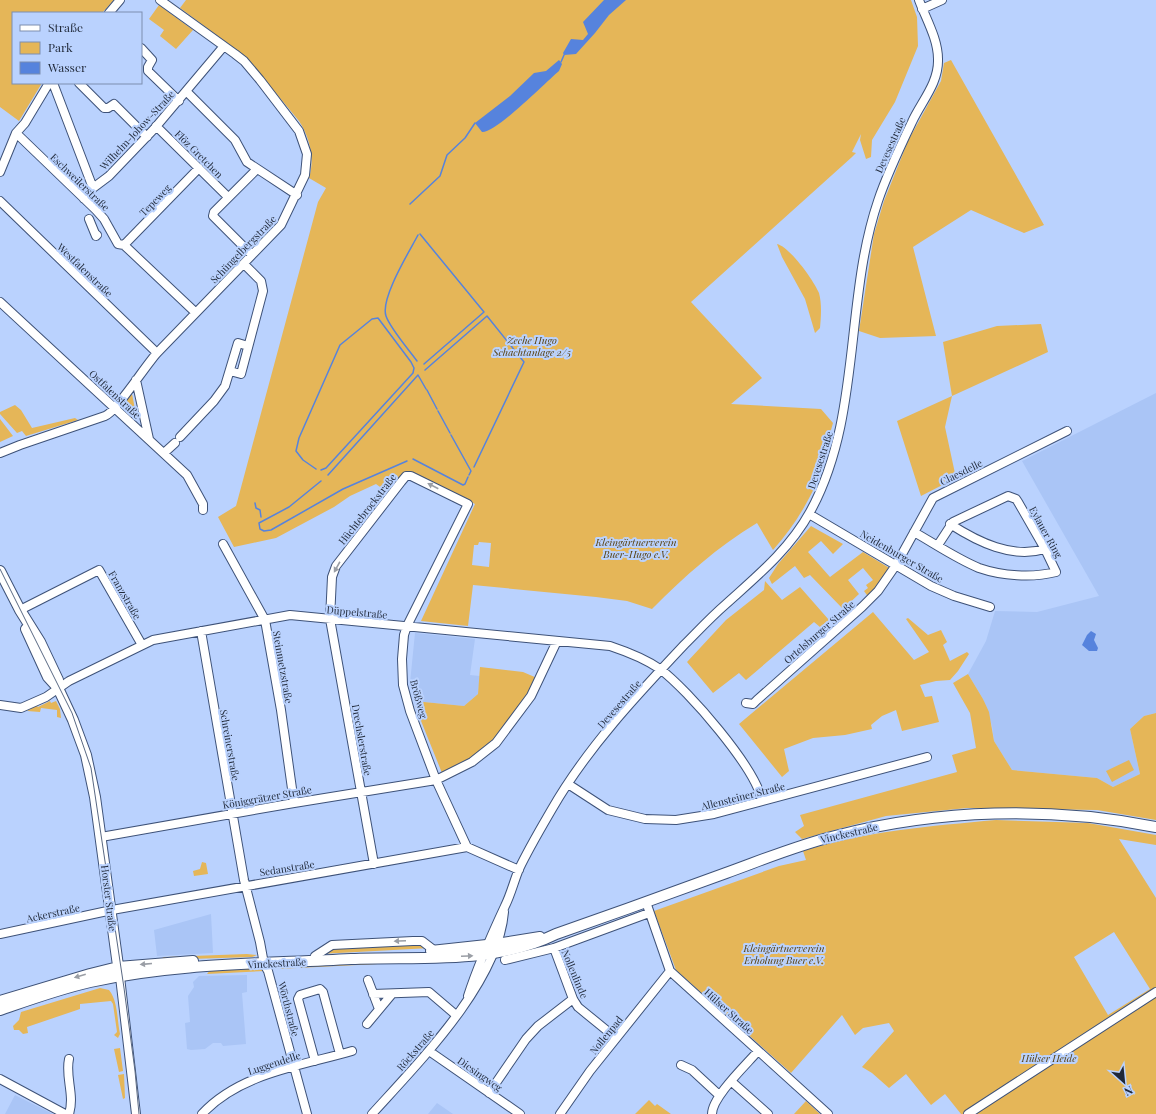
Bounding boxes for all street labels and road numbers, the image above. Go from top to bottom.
street label: Wilhelm-Johow-Straße [96,87,177,173]
street label: Devesestraße [871,115,909,175]
street label: Flöz Gretchen [172,127,226,181]
street label: Eschweilerstraße [47,150,113,214]
street label: Tepeweg [136,180,174,219]
street label: Schüngelbergstraße [207,212,279,286]
street label: Westfalenstraße [54,239,116,300]
street label: Ostfalenstraße [86,366,144,422]
street label: Devesestraße [804,429,836,491]
street label: Claesdelle [937,456,985,488]
street label: Hüchtebrockstraße [335,471,399,547]
street label: Eylauer Ring [1026,504,1066,561]
street label: Neidenburger Straße [858,526,946,586]
street label: Franzstraße [105,568,145,622]
street label: Ortelsburger Straße [780,597,858,667]
street label: Düppelstraße [326,602,388,622]
street label: Steinmetzstraße [270,630,296,704]
street label: Devesestraße [594,677,644,731]
street label: Brößweg [407,678,431,721]
street label: Drechslerstraße [349,703,375,777]
street label: Schreinerstraße [217,708,243,782]
street label: Allensteiner Straße [699,779,786,813]
street label: Königgrätzer Straße [221,782,313,812]
street label: Vinckestraße [818,820,879,847]
street label: Sedanstraße [258,857,316,879]
street label: Horster Straße [98,864,120,932]
street label: Ackerstraße [24,901,81,926]
street label: Nollenlinde [558,948,592,1000]
street label: Vinckestraße [246,954,307,972]
street label: Wörthstraße [275,979,303,1038]
street label: Hülser Straße [701,985,757,1037]
street label: Nollenpad [586,1013,626,1057]
street label: Röckstraße [393,1026,437,1074]
street label: Luggendelle [246,1048,302,1078]
street label: Diesingweg [455,1053,506,1095]

